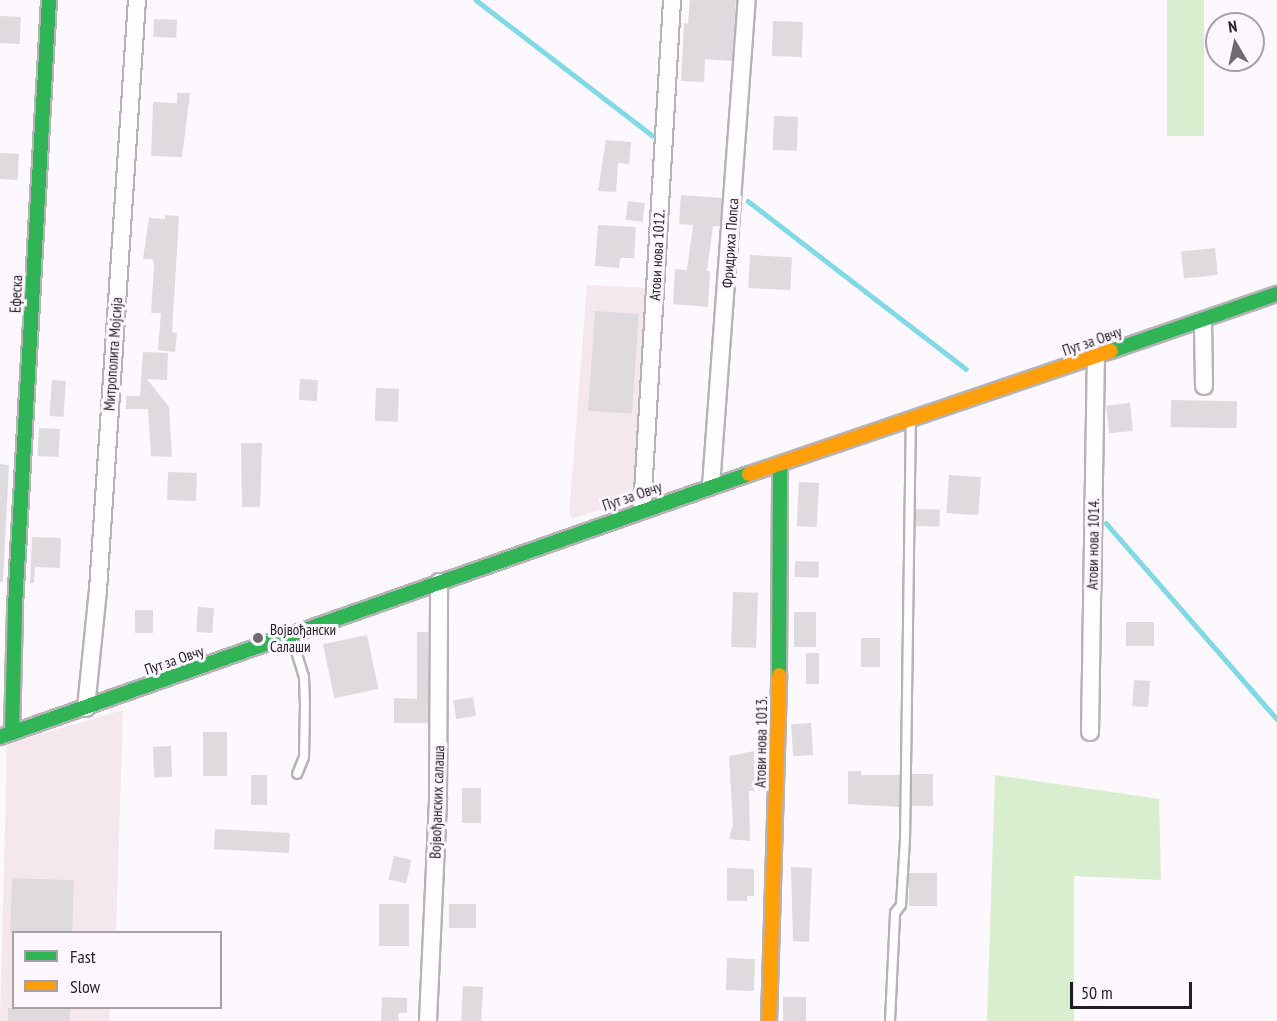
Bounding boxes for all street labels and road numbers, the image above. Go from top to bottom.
street label: Фридриха Попса [718,198,742,288]
street label: Атови нова 1012. [646,209,668,301]
street label: Ефеска [6,275,26,313]
street label: Митрополита Мојсија [100,297,126,411]
street label: Пут за Овчу [1060,322,1124,360]
street label: Пут за Овчу [600,477,664,515]
street label: Атови нова 1014. [1083,498,1103,590]
street label: Пут за Овчу [142,641,206,679]
street label: Атови нова 1013. [751,696,771,788]
street label: Војвођанских салаша [426,745,448,859]

